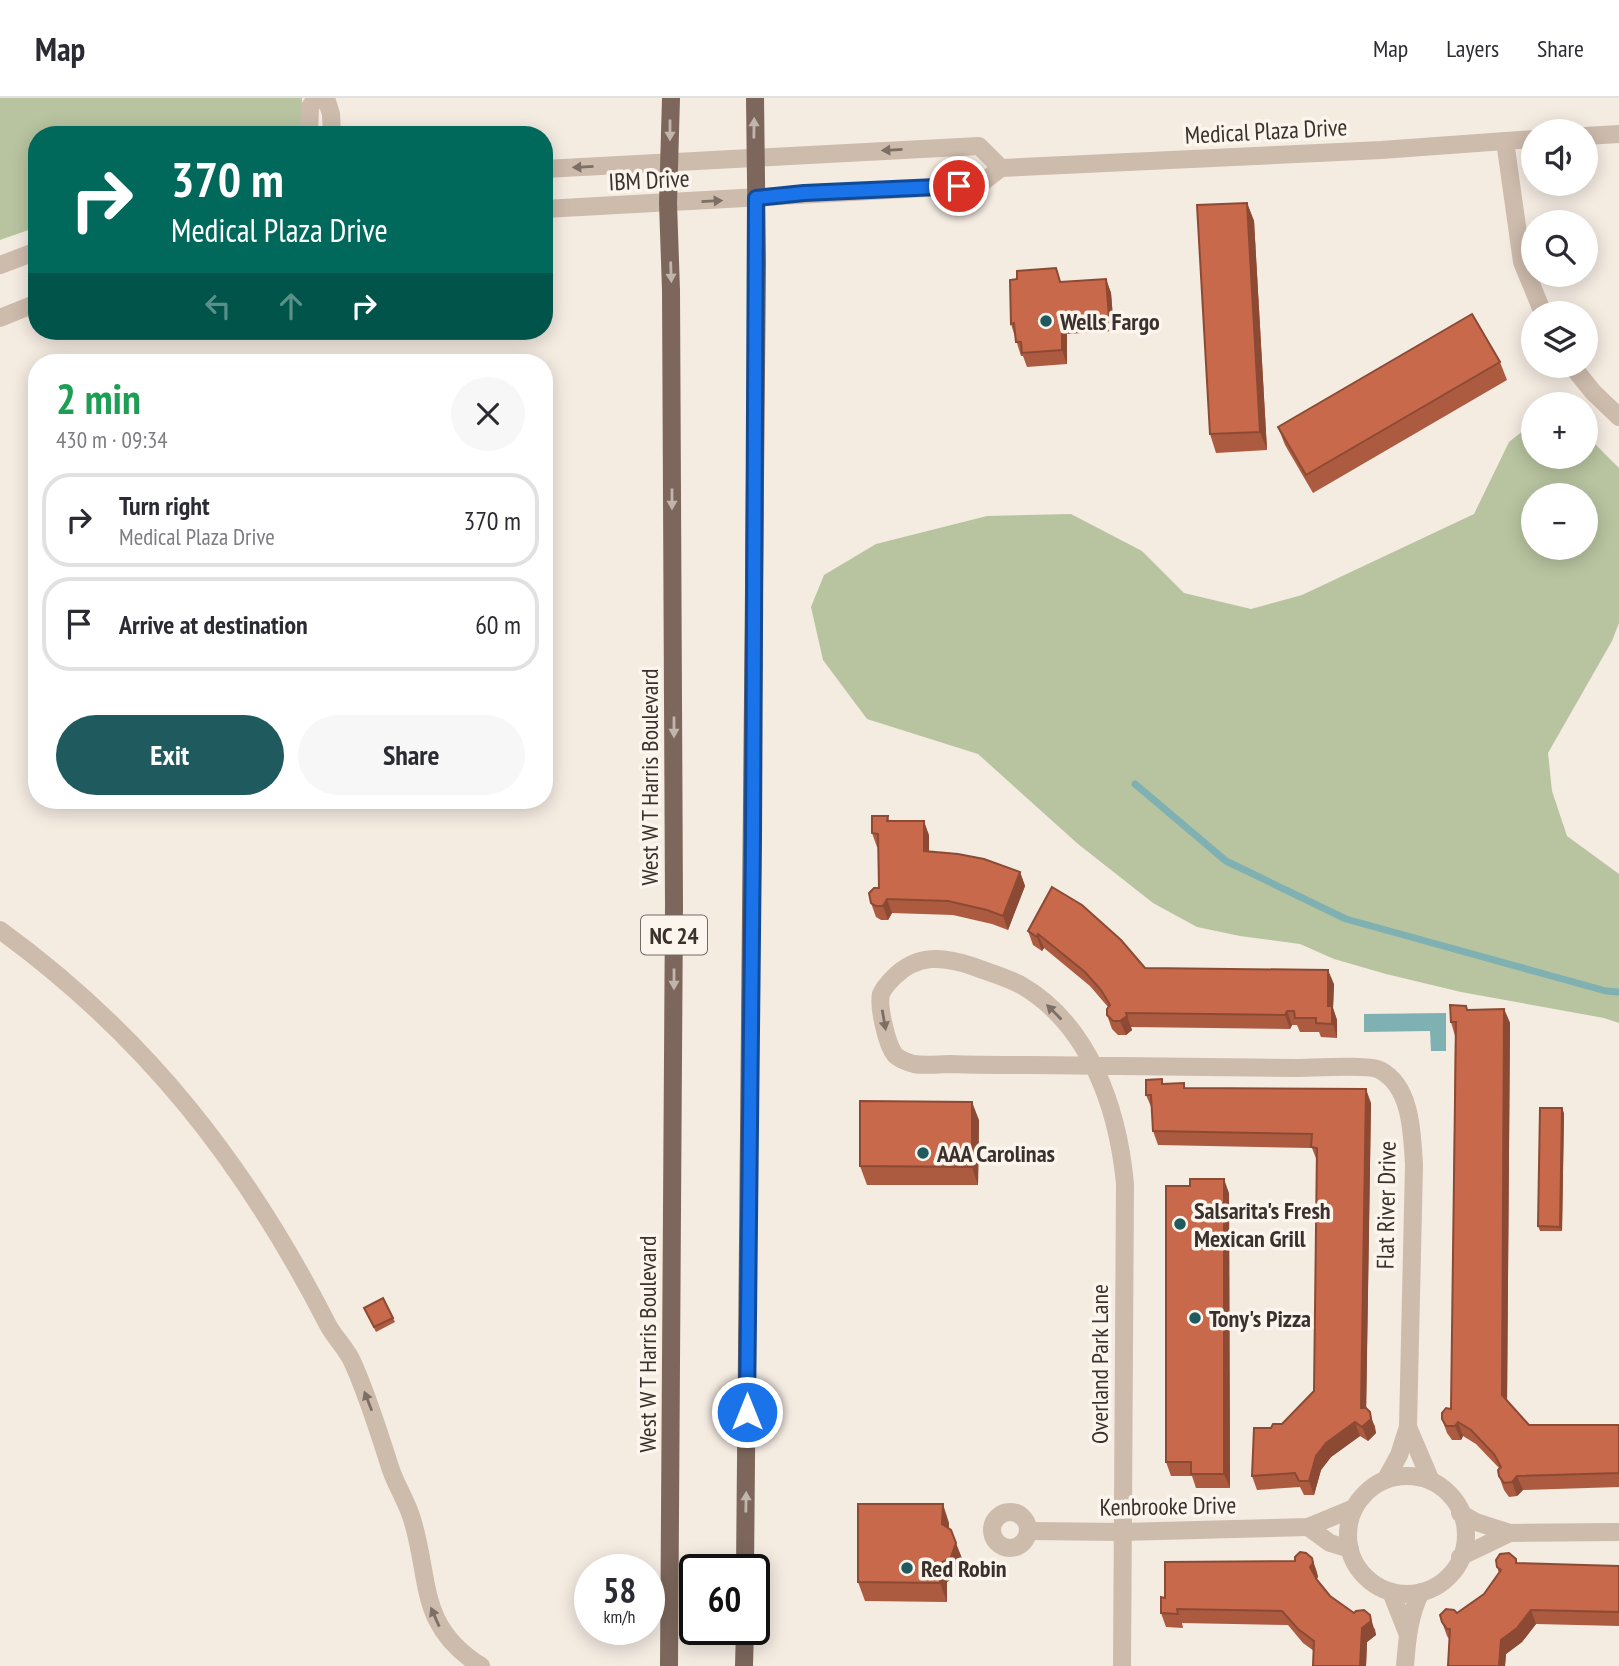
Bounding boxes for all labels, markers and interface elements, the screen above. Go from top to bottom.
text: Map [35,27,85,70]
text: Map [1373,33,1408,64]
text: Layers [1446,33,1499,64]
text: Share [1537,33,1584,64]
street label: Medical Plaza Drive [1184,111,1348,151]
one-way arrow [748,117,760,139]
one-way arrow [664,119,676,141]
map controls [1521,119,1598,560]
button: sound [1521,119,1598,196]
one-way arrow [881,145,903,156]
text: 370 m [171,147,284,211]
icon: right [56,154,147,245]
pin [929,156,989,216]
one-way arrow [571,162,593,173]
street label: IBM Drive [608,162,690,198]
icon: arrive [940,167,978,205]
one-way arrow [701,195,723,206]
text: Medical Plaza Drive [171,209,388,251]
button: search [1521,210,1598,287]
one-way arrow [665,261,676,283]
icon: left [199,287,237,325]
icon: ahead [272,287,310,325]
icon: right [345,287,383,325]
button: layers [1521,301,1598,378]
place label: Wells Fargo [1059,306,1160,337]
marker: Wells Fargo [1038,313,1054,329]
text: 2 min [56,371,141,426]
button: close [451,377,525,451]
button: + [1521,392,1598,469]
text: 430 m · 09:34 [56,425,168,454]
button: − [1521,483,1598,560]
one-way arrow [666,488,678,510]
text: Turn right [119,489,210,522]
icon: right [60,501,98,539]
text: 370 m [463,504,521,537]
text: Medical Plaza Drive [119,522,275,551]
icon: arrive [60,605,98,643]
text: Arrive at destination [119,608,308,641]
text: 60 m [475,608,521,641]
street label: West W T Harris Boulevard [634,669,665,885]
button: Exit [56,715,284,795]
button: Share [298,715,525,795]
one-way arrow [668,716,680,738]
road number: NC 24 [641,916,707,954]
one-way arrow [668,968,680,990]
one-way arrow [1046,1004,1062,1021]
one-way arrow [879,1009,890,1031]
place label: AAA Carolinas [936,1138,1055,1169]
street label: Flat River Drive [1369,1141,1403,1269]
marker: AAA Carolinas [915,1145,931,1161]
place label: Salsarita's Fresh Mexican Grill [1194,1195,1331,1254]
marker: Salsarita's Fresh Mexican Grill [1172,1216,1188,1232]
street label: West W T Harris Boulevard [632,1236,663,1452]
street label: Overland Park Lane [1084,1284,1115,1444]
place label: Tony's Pizza [1209,1303,1311,1334]
marker: Tony's Pizza [1187,1310,1203,1326]
position arrow [710,1375,784,1449]
one-way arrow [362,1390,373,1411]
street label: Kenbrooke Drive [1099,1489,1237,1523]
one-way arrow [740,1490,752,1512]
place label: Red Robin [921,1553,1007,1584]
speed limit sign: 60 [679,1554,770,1645]
marker: Red Robin [899,1560,915,1576]
text: 58 [603,1567,636,1613]
text: km/h [604,1605,635,1628]
one-way arrow [429,1607,441,1627]

